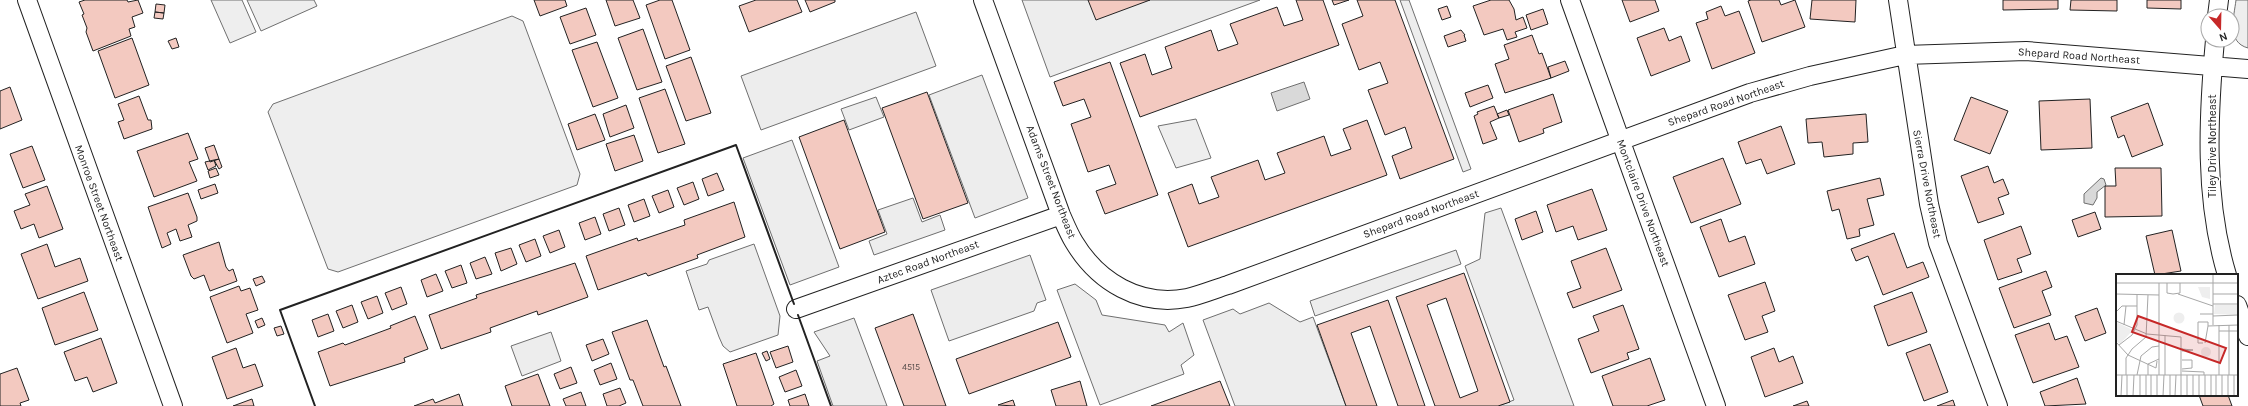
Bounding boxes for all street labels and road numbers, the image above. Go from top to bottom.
street label: Shepard Road Northeast [2018,45,2140,67]
street label: Shepard Road Northeast [1666,77,1786,129]
street label: Tiley Drive Northeast [2206,94,2219,198]
street label: Adams Street Northeast [1023,124,1079,240]
street label: Sierra Drive Northeast [1910,129,1944,239]
street label: Montclaire Drive Northeast [1614,138,1672,268]
street label: Monroe Street Northeast [72,143,126,263]
street label: Shepard Road Northeast [1361,187,1481,241]
street label: Aztec Road Northeast [875,238,981,286]

